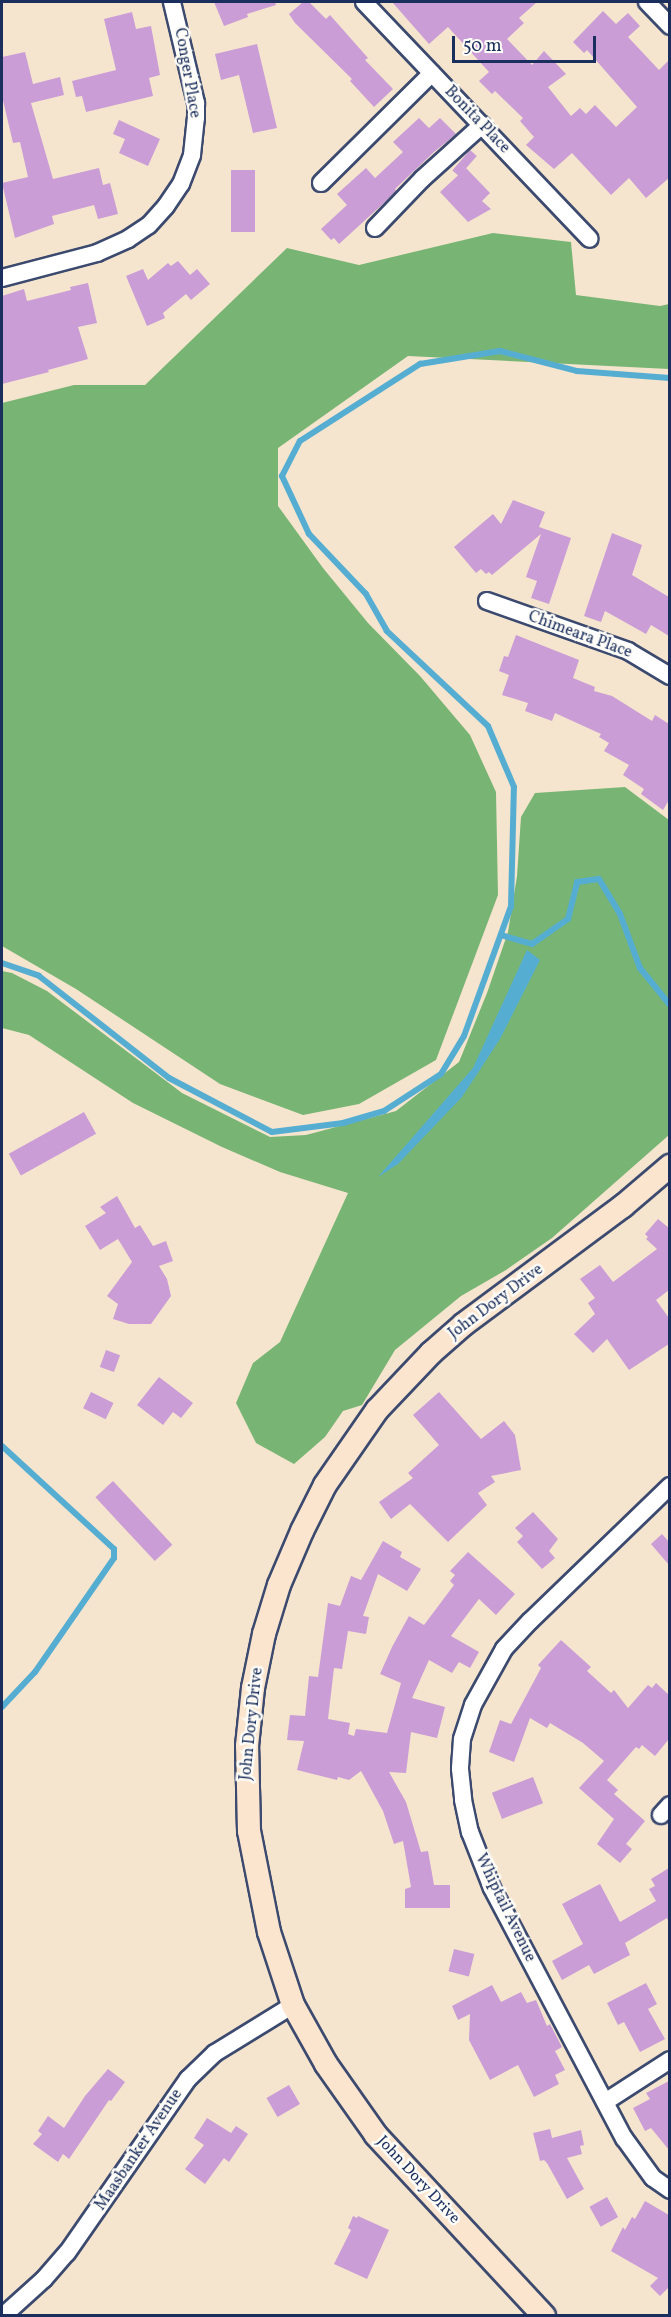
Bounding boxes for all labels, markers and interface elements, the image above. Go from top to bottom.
scale bar [455,24,599,62]
street label: Conger Place [170,27,204,119]
text: 50 m [463,34,502,59]
street label: Bonita Place [440,82,514,158]
street label: Chimeara Place [525,607,635,663]
street label: John Dory Drive [445,1260,547,1344]
street label: John Dory Drive [237,1666,267,1782]
street label: Whiptail Avenue [470,1851,540,1965]
street label: Maasbanker Avenue [91,2086,187,2214]
street label: John Dory Drive [372,2132,464,2228]

